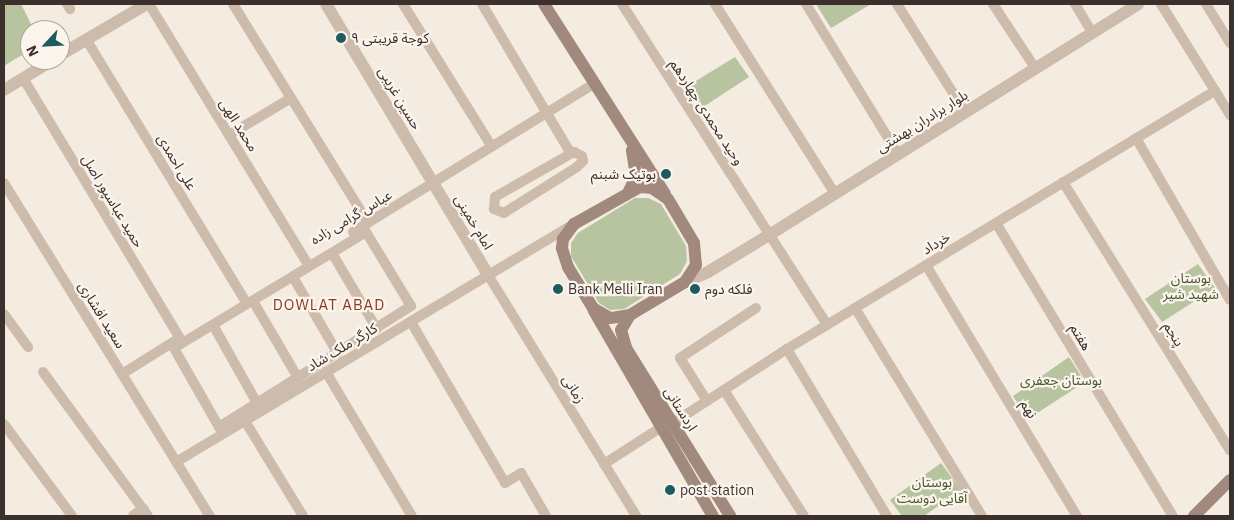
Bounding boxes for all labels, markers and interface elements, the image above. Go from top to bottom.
north arrow [20,20,70,70]
place label: ۹ کوجة قریبتی [351,30,429,46]
marker: ۹ کوجة قریبتی [335,32,347,44]
text: N [22,43,43,59]
street label: وحید محمدی چهاردهم [666,56,748,168]
street label: حسین غریبی [375,64,425,132]
street label: بلوار برادران بهشتی [873,86,971,156]
street label: محمد الهی [216,95,262,155]
street label: علی احمدی [154,131,200,193]
street label: حمید عباسپور اصل [79,151,147,251]
place label: بوتیک شبنم [591,166,656,182]
marker: بوتیک شبنم [660,168,672,180]
street label: عباس گرامی زاده [307,186,395,248]
street label: امام خمینی [451,191,497,253]
street label: خرداد [919,228,953,258]
park label: بوستان شهید شیر [1163,270,1219,302]
street label: سعید افشاری [75,278,129,352]
place label: Bank Melli Iran [568,281,663,297]
place label: فلکه دوم [705,281,752,297]
marker: Bank Melli Iran [552,283,564,295]
marker: فلکه دوم [689,283,701,295]
district label: DOWLAT ABAD [271,296,387,314]
street label: کارگر ملک شاد [304,319,380,375]
street label: پنجم [1160,319,1188,349]
street label: هفتم [1067,321,1095,353]
street label: زمانی [559,372,589,406]
park label: بوستان جعفری [1020,372,1102,388]
street label: اردستانی [661,384,701,434]
street label: نهم [1017,397,1041,421]
park label: بوستان آقایی دوست [897,474,967,507]
place label: post station [680,482,754,498]
marker: post station [664,484,676,496]

